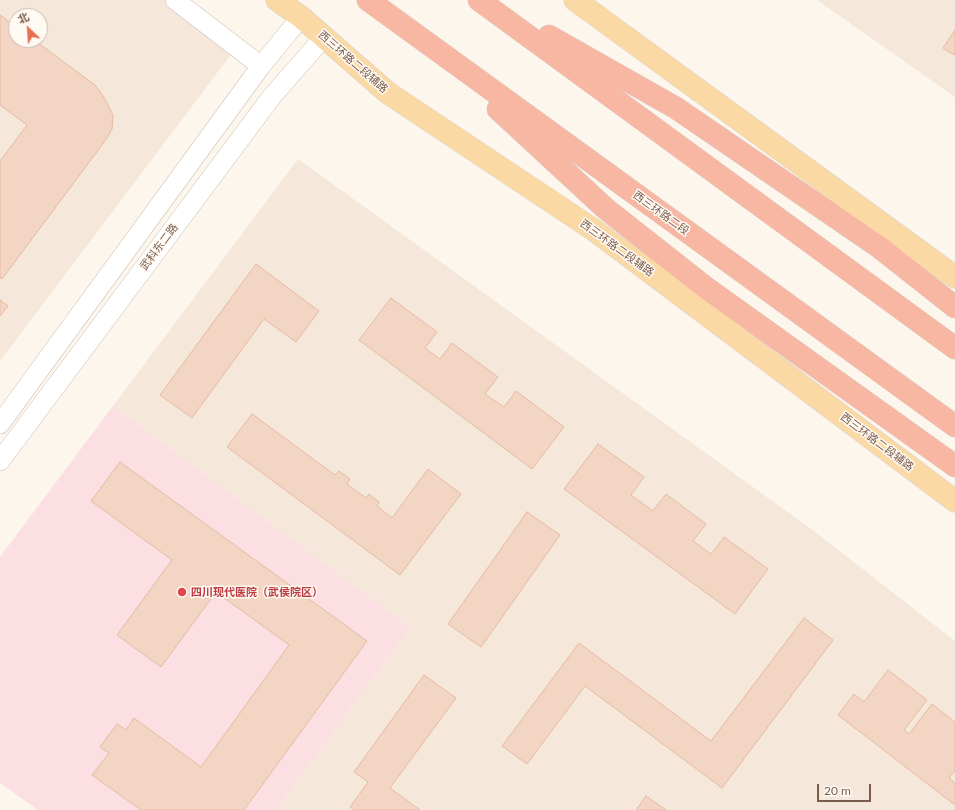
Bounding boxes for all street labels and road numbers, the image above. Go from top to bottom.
street label: 西三环路二段辅路 [315,28,391,96]
street label: 西三环路二段 [630,188,692,238]
street label: 西三环路二段辅路 [578,217,656,279]
street label: 武科东二路 [137,221,181,273]
street label: 西三环路二段辅路 [838,410,916,474]

